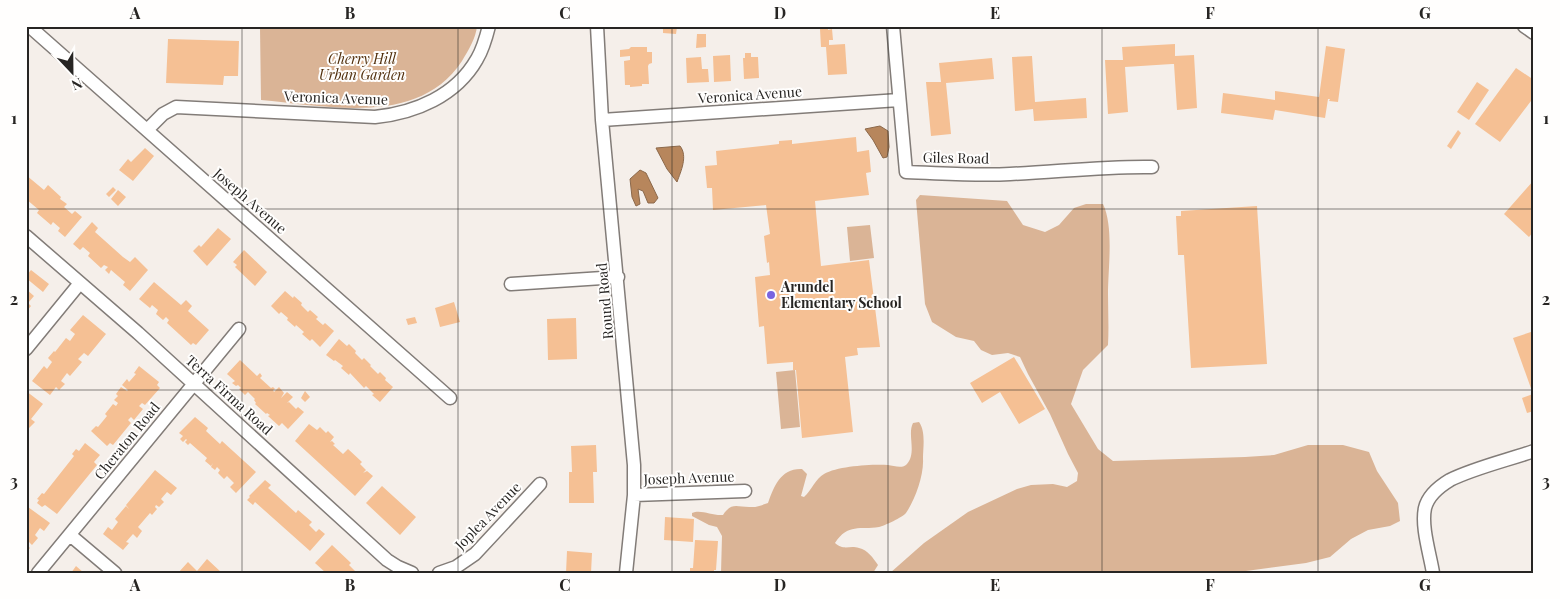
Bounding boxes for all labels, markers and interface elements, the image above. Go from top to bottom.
text: A [129,2,141,23]
text: B [345,2,356,23]
text: C [559,2,571,23]
text: D [774,2,786,23]
text: E [990,2,1000,23]
text: F [1205,2,1215,23]
text: G [1419,2,1431,23]
north arrow [48,48,98,98]
park label: Cherry Hill Urban Garden [319,49,405,84]
text: N [69,74,85,95]
street label: Veronica Avenue [696,81,802,108]
street label: Veronica Avenue [283,86,388,109]
text: 1 [11,107,17,128]
text: 1 [1543,107,1549,128]
street label: Giles Road [923,147,989,168]
street label: Joseph Avenue [209,163,291,238]
street label: Round Road [592,262,617,340]
place label: Arundel Elementary School [780,277,902,312]
text: 2 [10,288,18,309]
text: 2 [1542,288,1550,309]
marker: Arundel Elementary School [765,289,777,301]
street label: Terra Firma Road [182,350,277,439]
street label: Cheraton Road [89,398,164,483]
street label: Joseph Avenue [642,466,735,489]
text: 3 [10,470,18,491]
text: 3 [1542,470,1550,491]
street label: Joplea Avenue [450,478,525,554]
text: A [129,574,141,595]
text: B [345,574,356,595]
text: C [559,574,571,595]
text: D [774,574,786,595]
text: E [990,574,1000,595]
text: F [1205,574,1215,595]
text: G [1419,574,1431,595]

